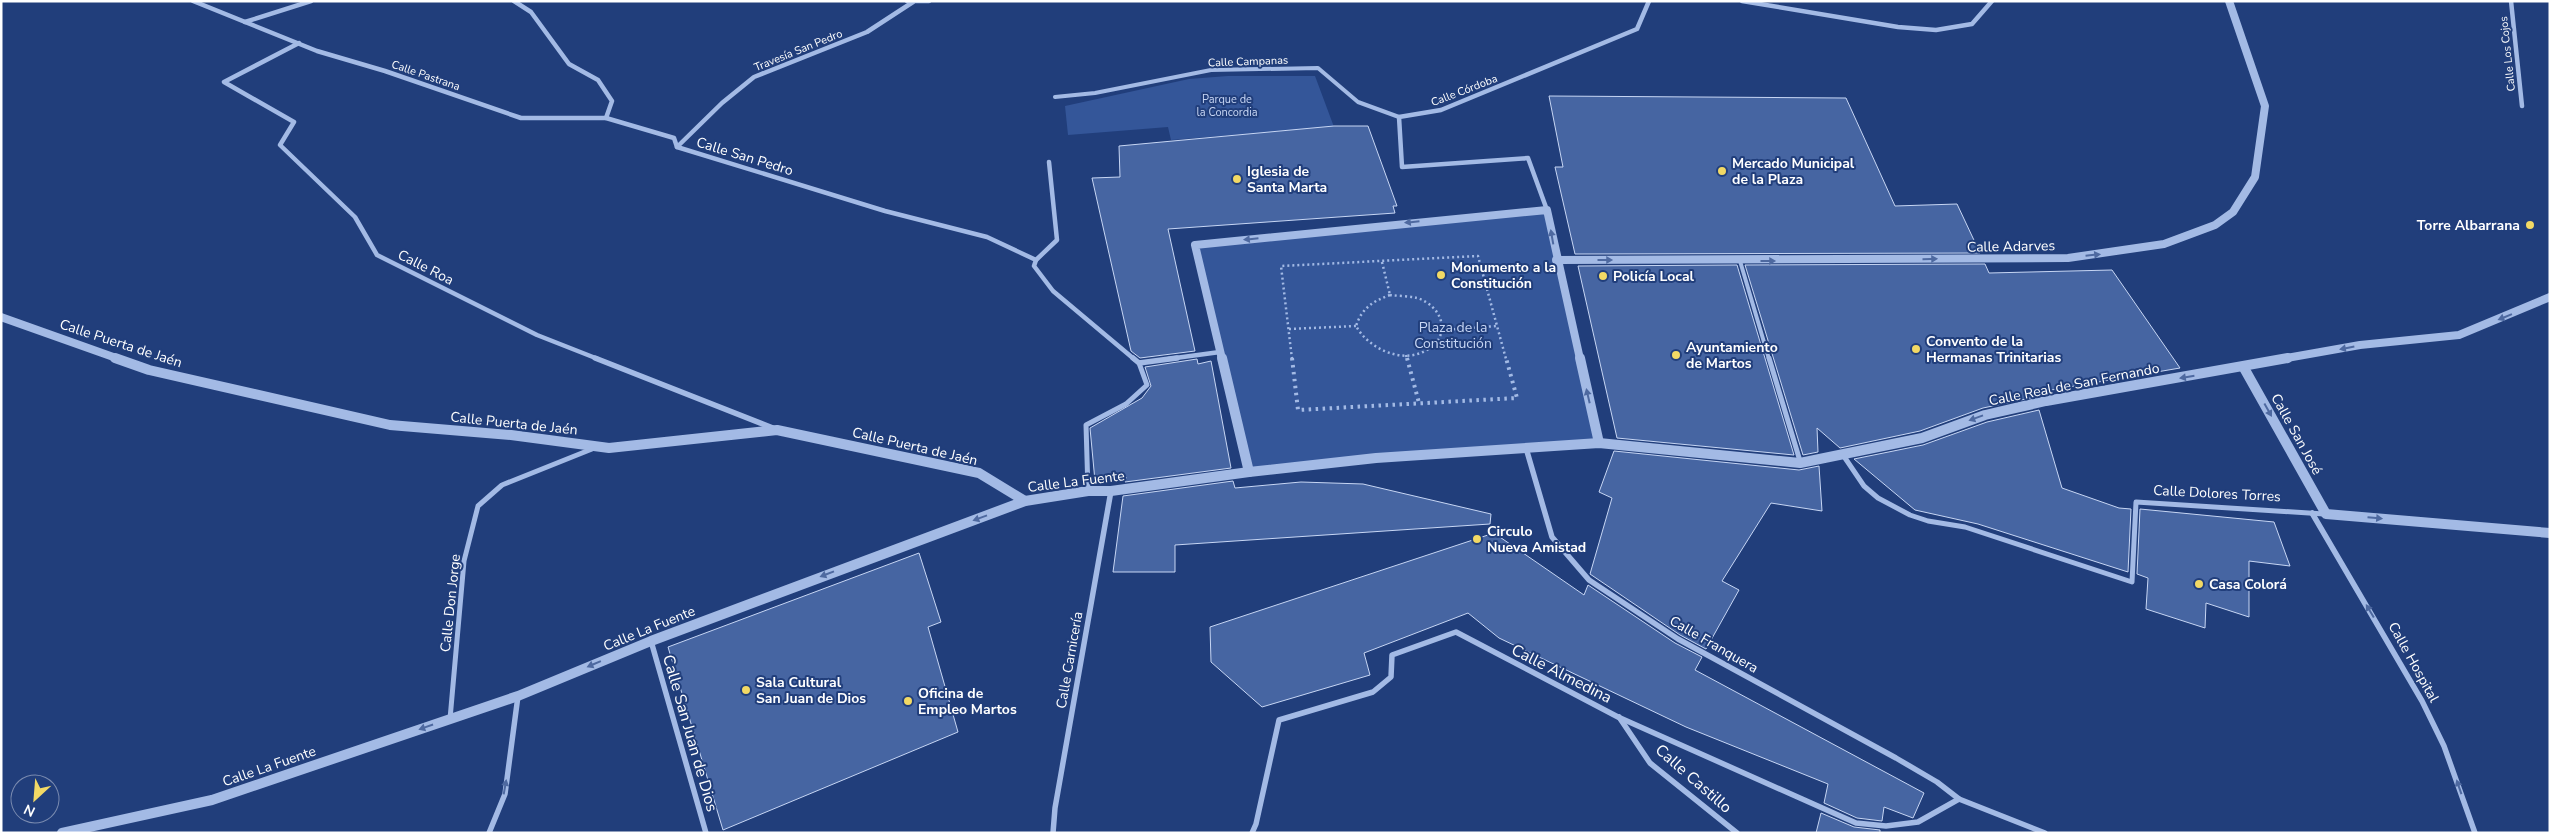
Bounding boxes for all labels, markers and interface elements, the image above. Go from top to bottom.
street label: Calle Los Cojos [2496,16,2519,92]
street label: Travesía San Pedro [752,26,845,75]
street label: Calle Campanas [1208,53,1288,70]
street label: Calle Pastrana [390,57,462,94]
street label: Calle Córdoba [1429,71,1500,110]
park label: Parque de la Concordia [1196,92,1258,120]
street label: Calle San Pedro [694,133,796,180]
place label: Mercado Municipal de la Plaza [1732,154,1855,189]
place label: Iglesia de Santa Marta [1247,162,1327,197]
marker: Mercado Municipal de la Plaza [1716,165,1728,177]
marker: Iglesia de Santa Marta [1231,173,1243,185]
place label: Torre Albarrana [2417,216,2520,235]
one-way arrow [1404,218,1420,226]
marker: Torre Albarrana [2524,219,2536,231]
one-way arrow [1548,229,1556,245]
one-way arrow [1242,235,1258,243]
street label: Calle Adarves [1967,236,2056,257]
street label: Calle Roa [395,245,457,290]
one-way arrow [2085,251,2101,259]
one-way arrow [1922,255,1938,263]
one-way arrow [1597,256,1613,264]
one-way arrow [1760,256,1776,264]
place label: Monumento a la Constitución [1451,258,1556,293]
place label: Policía Local [1613,267,1695,286]
marker: Monumento a la Constitución [1435,269,1447,281]
marker: Policía Local [1597,270,1609,282]
one-way arrow [2498,313,2513,321]
street label: Calle Puerta de Jaén [57,315,185,372]
park label: Plaza de la Constitución [1414,318,1492,353]
place label: Convento de la Hermanas Trinitarias [1926,332,2061,367]
place label: Ayuntamiento de Martos [1686,338,1778,373]
marker: Convento de la Hermanas Trinitarias [1910,343,1922,355]
one-way arrow [2340,344,2355,352]
marker: Ayuntamiento de Martos [1670,349,1682,361]
street label: Calle Real de San Fernando [1987,359,2161,410]
one-way arrow [2179,373,2195,381]
one-way arrow [1584,388,1592,403]
street label: Calle San José [2266,390,2327,478]
one-way arrow [2264,403,2272,417]
street label: Calle Puerta de Jaén [449,407,579,440]
one-way arrow [1969,415,1984,422]
street label: Calle Puerta de Jaén [850,423,979,470]
street label: Calle La Fuente [1026,466,1126,497]
street label: Calle Dolores Torres [2153,481,2282,506]
one-way arrow [2367,514,2383,522]
one-way arrow [972,515,987,522]
place label: Circulo Nueva Amistad [1487,522,1586,557]
marker: Circulo Nueva Amistad [1471,533,1483,545]
street label: Calle Don Jorge [436,553,465,653]
one-way arrow [820,571,835,578]
place label: Casa Colorá [2209,575,2287,594]
marker: Casa Colorá [2193,578,2205,590]
street label: Calle La Fuente [600,601,698,656]
one-way arrow [2366,604,2375,617]
street label: Calle Carnicería [1052,610,1087,710]
street label: Calle Franquera [1666,611,1762,678]
street label: Calle Hospital [2384,619,2444,706]
street label: Calle Almedina [1507,639,1616,709]
street label: Calle San Juan de Dios [657,652,723,814]
one-way arrow [587,661,601,669]
place label: Sala Cultural San Juan de Dios [756,673,866,708]
marker: Sala Cultural San Juan de Dios [740,684,752,696]
place label: Oficina de Empleo Martos [918,684,1017,719]
marker: Oficina de Empleo Martos [902,695,914,707]
one-way arrow [418,724,433,731]
street label: Calle Castillo [1650,739,1737,818]
street label: Calle La Fuente [220,742,318,791]
north arrow [10,774,60,824]
one-way arrow [502,779,510,795]
one-way arrow [2455,779,2463,794]
text: N [21,799,38,821]

